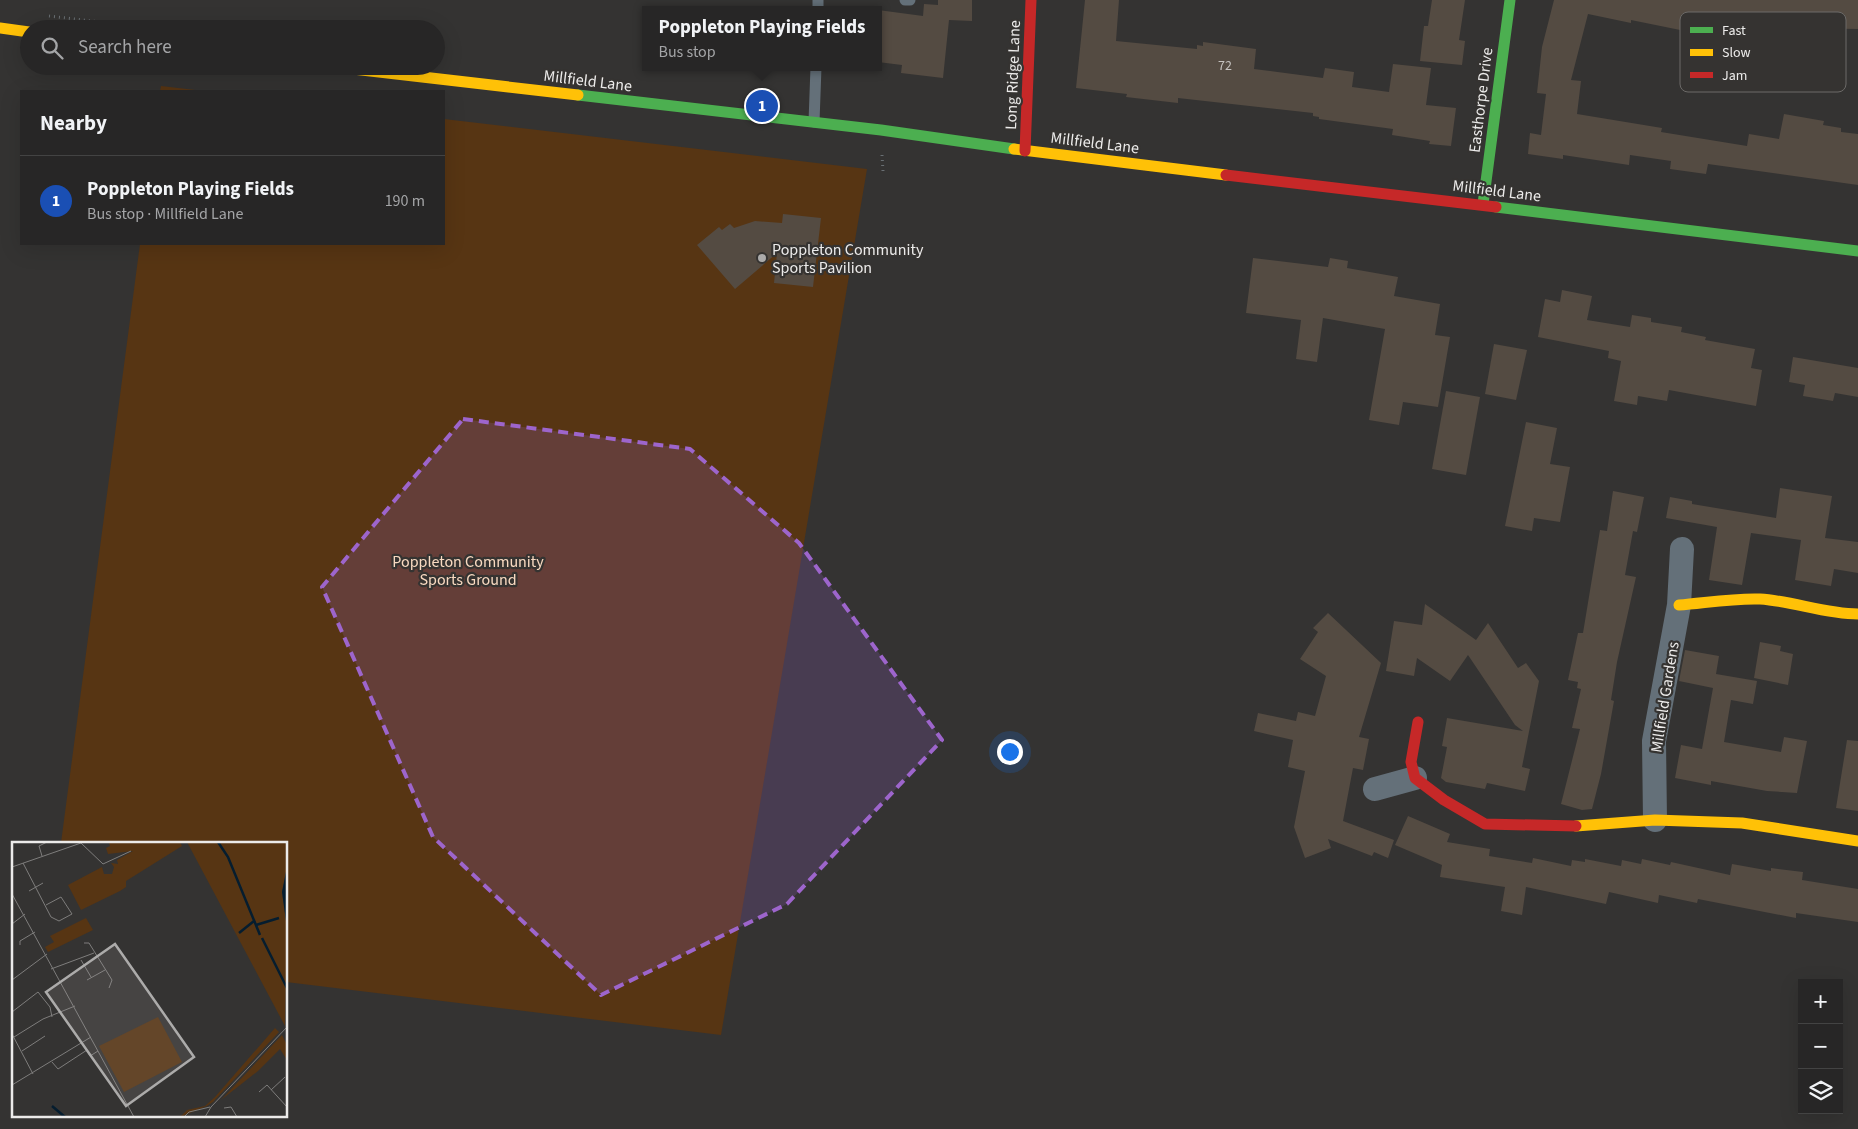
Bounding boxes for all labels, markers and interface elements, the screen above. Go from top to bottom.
popup [642,6,882,71]
legend [1680,12,1846,92]
text: Poppleton Playing Fields [659,14,865,41]
search box [20,20,445,75]
street label: Long Ridge Lane [1000,20,1026,130]
text: Fast [1722,21,1746,41]
icon: search [38,34,66,62]
text: Search here [78,34,172,61]
text: Bus stop [659,41,716,63]
text: Slow [1722,43,1751,63]
street label: Easthorpe Drive [1464,46,1498,154]
house number: 72 [1218,56,1232,76]
street label: Millfield Lane [542,65,633,97]
text: Jam [1722,66,1747,86]
pin: 1 [746,87,778,125]
text: Nearby [40,108,107,138]
street label: Millfield Lane [1049,127,1140,159]
street label: Millfield Lane [1451,175,1542,207]
text: Poppleton Playing Fields [87,176,294,203]
text: 1 [52,190,60,212]
text: 190 m [385,190,425,212]
text: Bus stop · Millfield Lane [87,203,244,225]
place label: Poppleton Community Sports Pavilion [772,239,924,279]
marker: Poppleton Community Sports Pavilion [756,252,768,264]
park label: Poppleton Community Sports Ground [392,551,544,591]
street label: Millfield Gardens [1645,640,1685,754]
your location [997,739,1023,765]
inset map [12,842,288,1116]
map controls [1798,979,1843,1114]
button: + [1798,979,1843,1024]
button: − [1798,1024,1843,1069]
button: layers [1798,1069,1843,1114]

